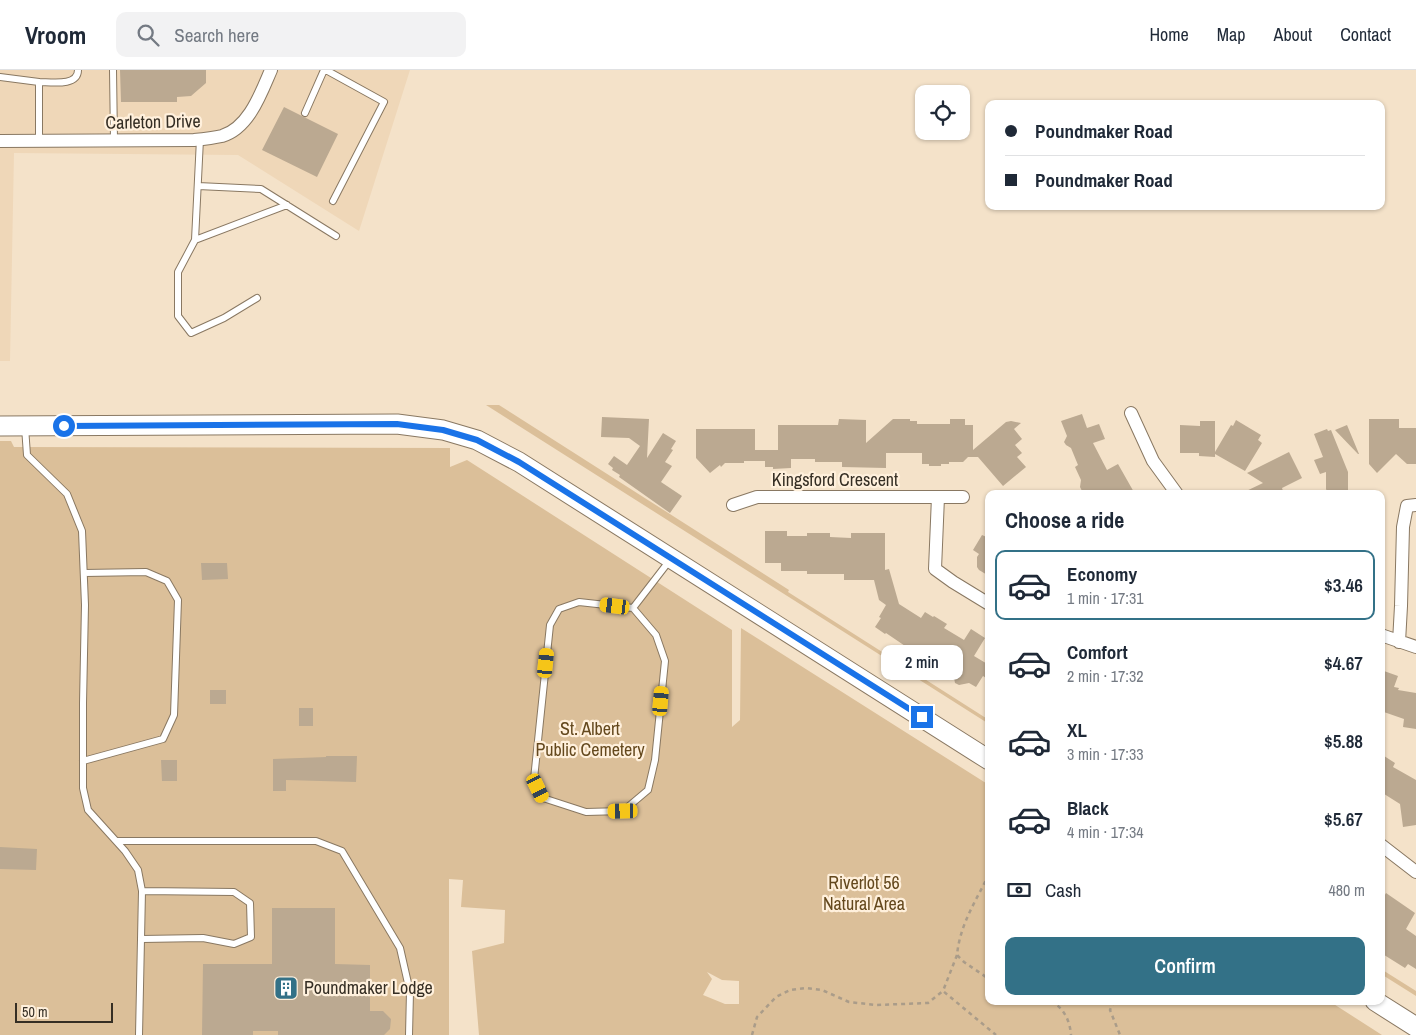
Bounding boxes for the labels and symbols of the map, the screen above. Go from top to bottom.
street label: Carleton Drive [105,108,201,135]
route start [53,415,75,437]
street label: Kingsford Crescent [772,467,898,492]
car [599,597,630,615]
callout: 2 min [881,644,963,680]
car [536,647,555,679]
car [652,685,669,717]
route end [911,706,933,728]
park label: St. Albert Public Cemetery [535,716,645,762]
car [524,771,551,805]
car [607,803,638,819]
park label: Riverlot 56 Natural Area [823,870,905,916]
building icon: Poundmaker Lodge [273,975,299,1001]
place label: Poundmaker Lodge [304,975,433,1000]
scale bar [15,1000,112,1023]

